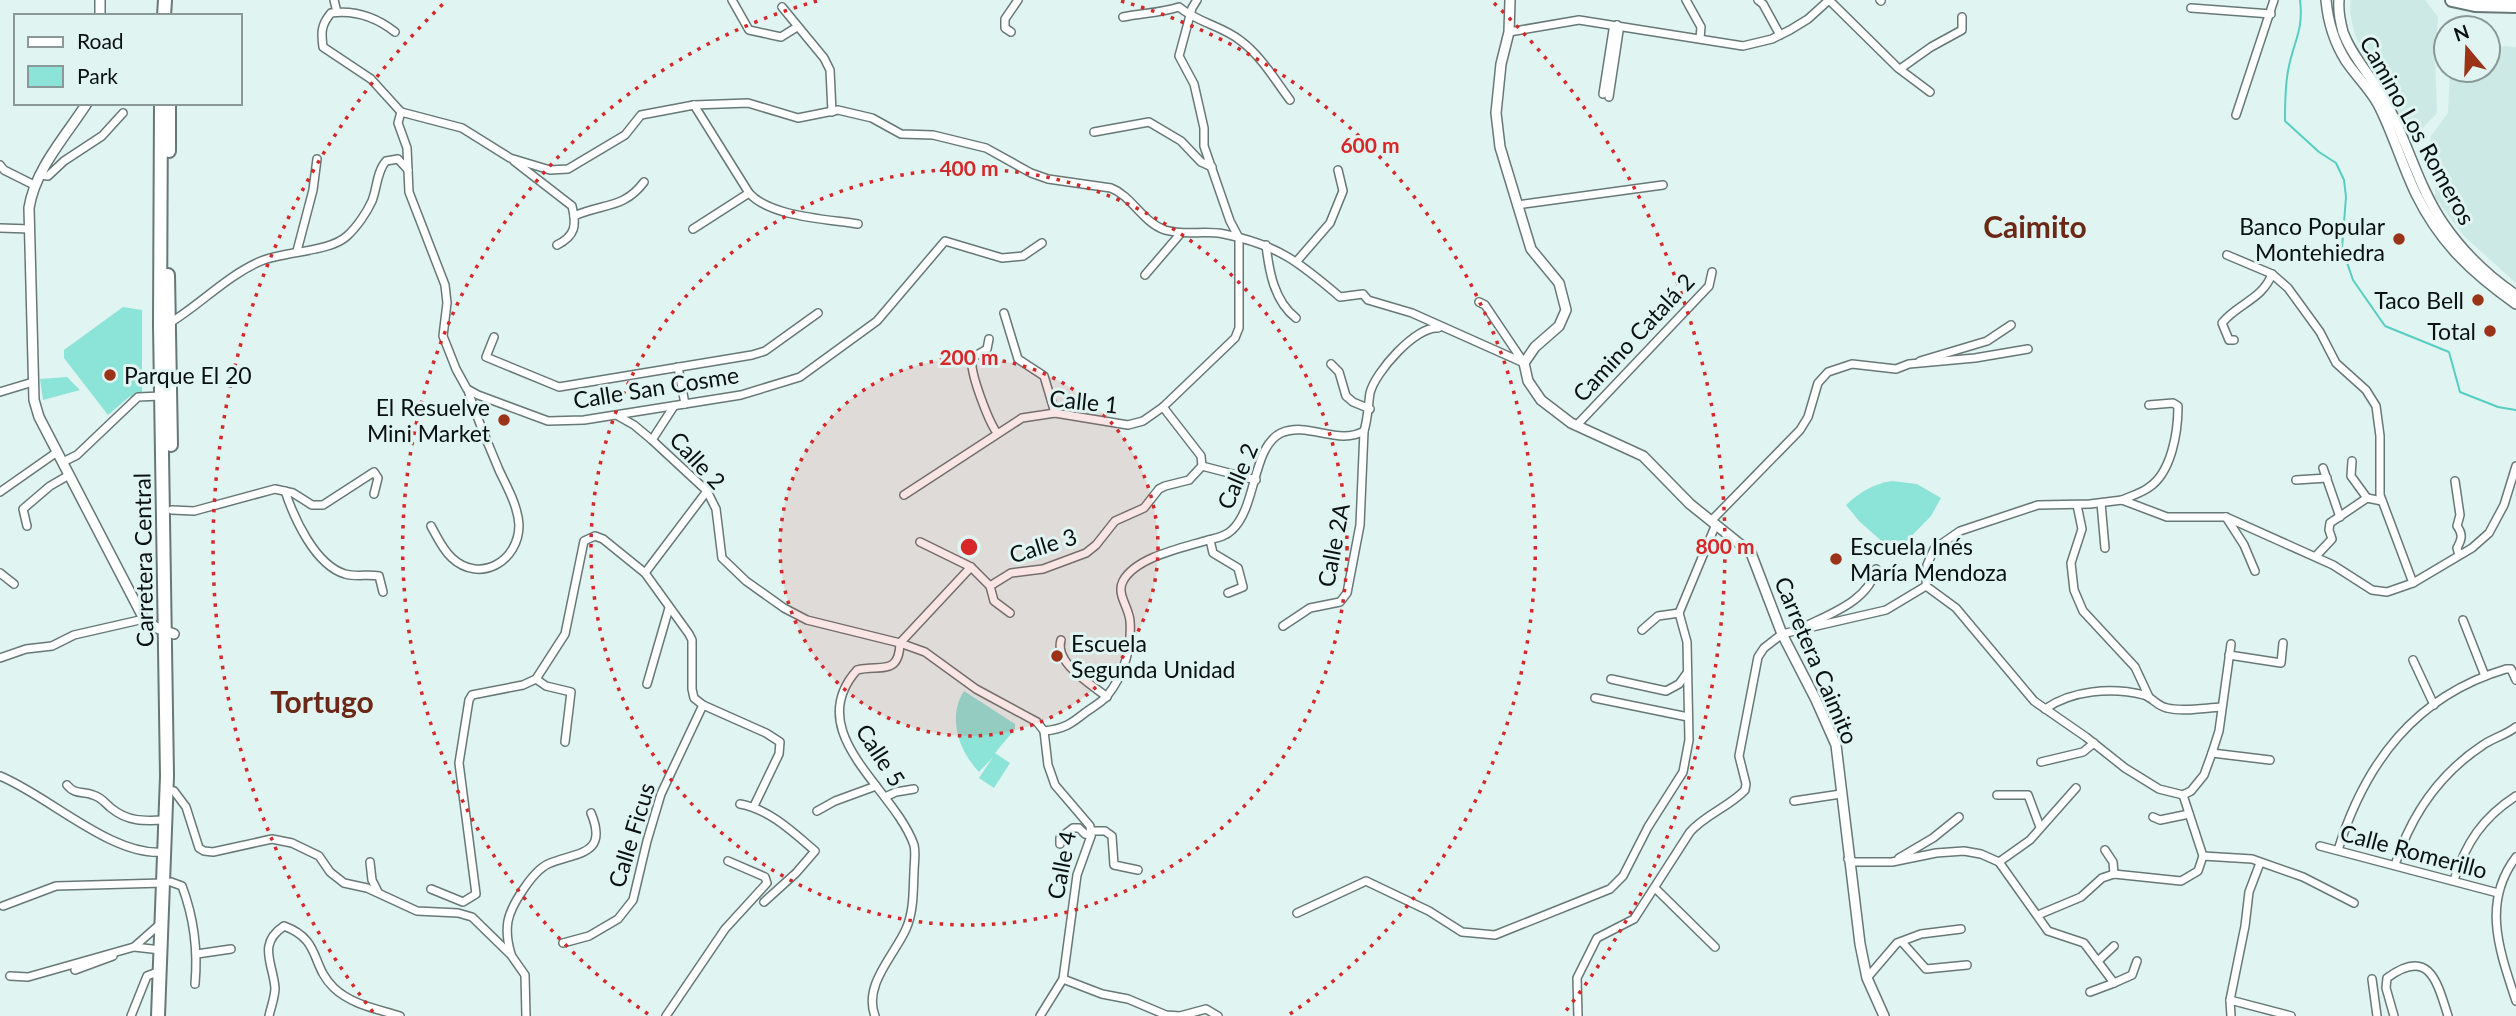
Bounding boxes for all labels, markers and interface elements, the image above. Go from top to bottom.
legend [14,14,242,105]
north arrow [2432,14,2502,84]
text: N [2451,19,2472,46]
text: Road [77,28,124,53]
street label: Camino Los Romeros [2354,31,2482,229]
text: Park [77,63,118,88]
text: 600 m [1340,132,1400,157]
text: 400 m [939,155,999,180]
district label: Caimito [1983,208,2087,244]
place label: Banco Popular Montehiedra [2239,212,2386,266]
marker: Banco Popular Montehiedra [2391,231,2407,247]
street label: Camino Catalá 2 [1566,267,1700,407]
place label: Taco Bell [2374,286,2464,314]
marker: Taco Bell [2470,292,2486,308]
place label: Total [2427,317,2476,345]
marker: Total [2482,323,2498,339]
text: 200 m [939,344,999,369]
street label: Calle San Cosme [571,360,741,414]
place label: Parque El 20 [124,361,252,389]
marker: Parque El 20 [102,367,118,383]
street label: Calle 1 [1048,383,1120,419]
place label: El Resuelve Mini Market [367,393,491,447]
marker: El Resuelve Mini Market [496,412,512,428]
street label: Calle 2 [664,425,732,495]
street label: Calle 2 [1211,439,1263,513]
street label: Carretera Central [127,473,159,647]
street label: Calle 2A [1311,500,1355,589]
street label: Calle 3 [1006,522,1080,568]
place label: Escuela Inés María Mendoza [1850,532,2007,586]
text: 800 m [1695,533,1755,558]
centre of rings [957,535,981,559]
marker: Escuela Inés María Mendoza [1828,551,1844,567]
street label: Carretera Caimito [1769,572,1865,748]
place label: Escuela Segunda Unidad [1071,629,1235,683]
marker: Escuela Segunda Unidad [1049,648,1065,664]
district label: Tortugo [270,683,374,719]
street label: Calle 5 [850,718,912,792]
street label: Calle Ficus [602,779,660,891]
street label: Calle Romerillo [2337,818,2491,884]
street label: Calle 4 [1041,828,1081,902]

